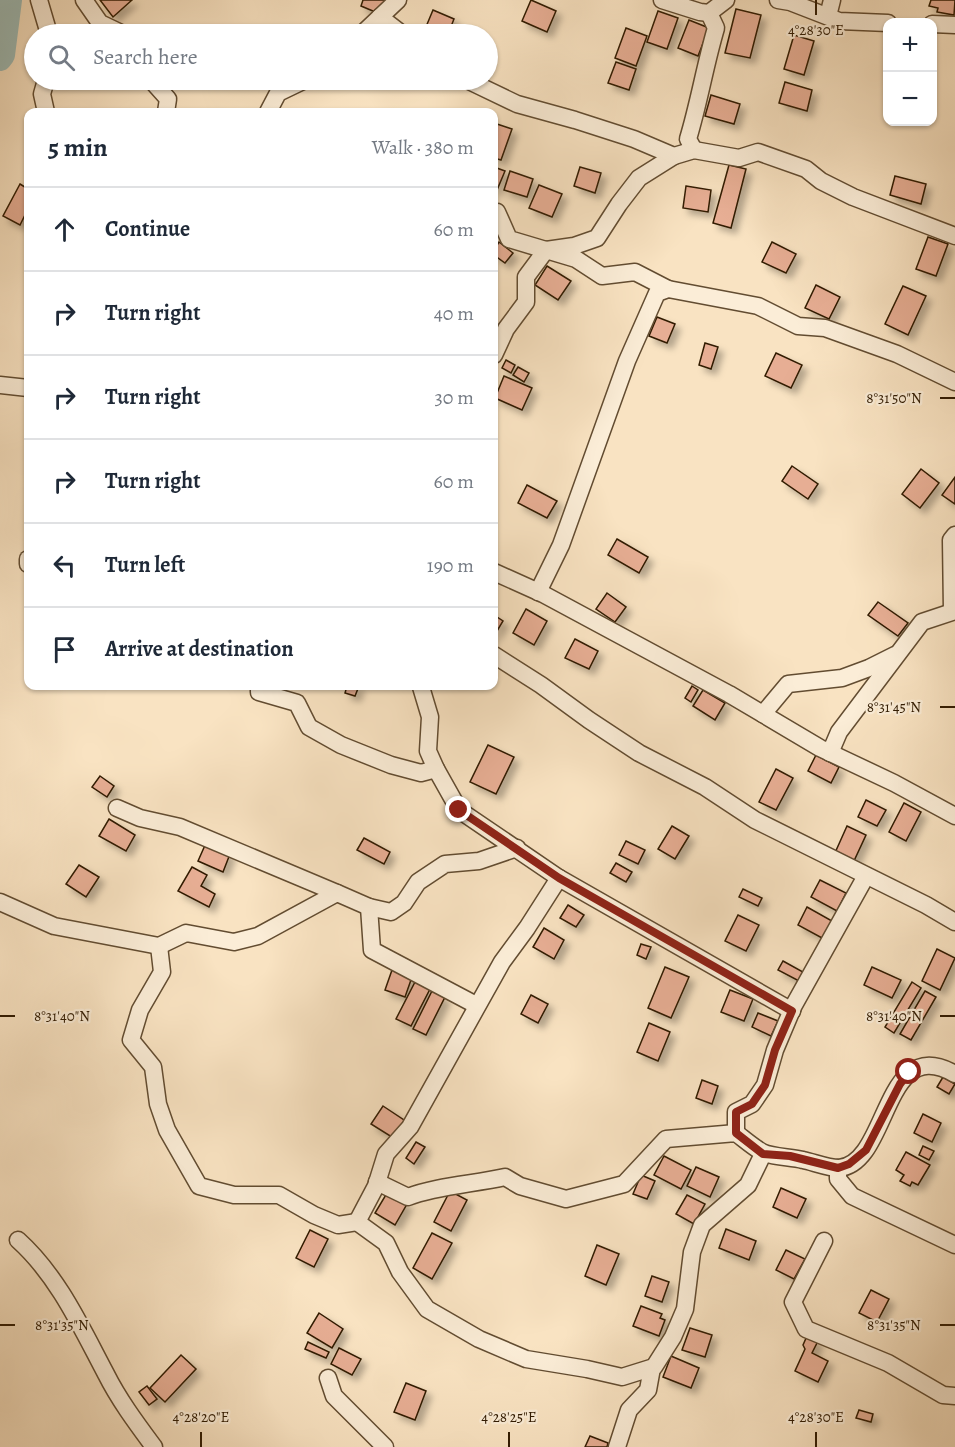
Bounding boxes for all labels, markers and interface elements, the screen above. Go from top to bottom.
map controls [883,18,937,126]
button: + [883,18,937,72]
text: 4°28'30"E [788,20,844,40]
search box [24,24,498,90]
icon: search [45,41,78,74]
text: Search here [93,42,198,72]
button: − [883,72,937,126]
text: 5 min [48,130,108,165]
text: Walk · 380 m [372,134,474,161]
icon: ahead [48,213,81,246]
text: Continue [105,214,190,244]
text: 60 m [434,216,474,243]
icon: right [48,297,81,330]
text: Turn right [105,298,201,328]
text: 40 m [434,300,474,327]
icon: right [48,381,81,414]
text: Turn right [105,382,201,412]
text: 30 m [434,384,474,411]
text: 8°31'50"N [866,388,922,408]
icon: right [48,465,81,498]
text: Turn right [105,466,201,496]
text: 60 m [434,468,474,495]
icon: left [48,549,81,582]
text: Turn left [105,550,185,580]
text: 190 m [427,552,474,579]
icon: arrive [48,633,81,666]
text: Arrive at destination [105,634,294,664]
text: 8°31'45"N [867,697,921,717]
route end [445,796,471,822]
text: 8°31'40"N [34,1006,90,1026]
text: 8°31'40"N [866,1006,922,1026]
route start [895,1058,921,1084]
text: 8°31'35"N [35,1315,89,1335]
text: 8°31'35"N [867,1315,921,1335]
text: 4°28'20"E [173,1407,229,1427]
text: 4°28'25"E [481,1407,537,1427]
text: 4°28'30"E [788,1407,844,1427]

